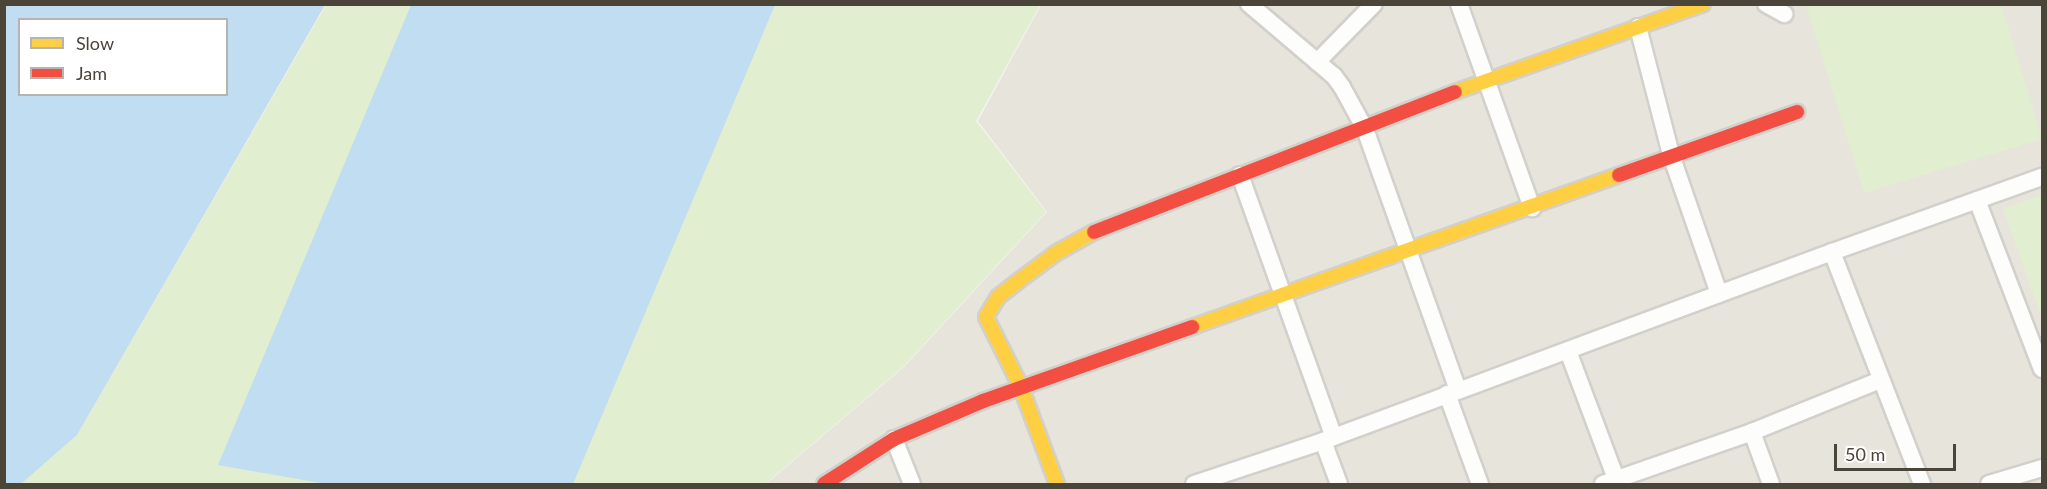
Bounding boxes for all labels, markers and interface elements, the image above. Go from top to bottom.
legend [18,18,228,96]
text: Slow [76,32,114,54]
text: Jam [76,62,107,84]
scale bar [1837,432,1958,470]
text: 50 m [1845,443,1885,465]

